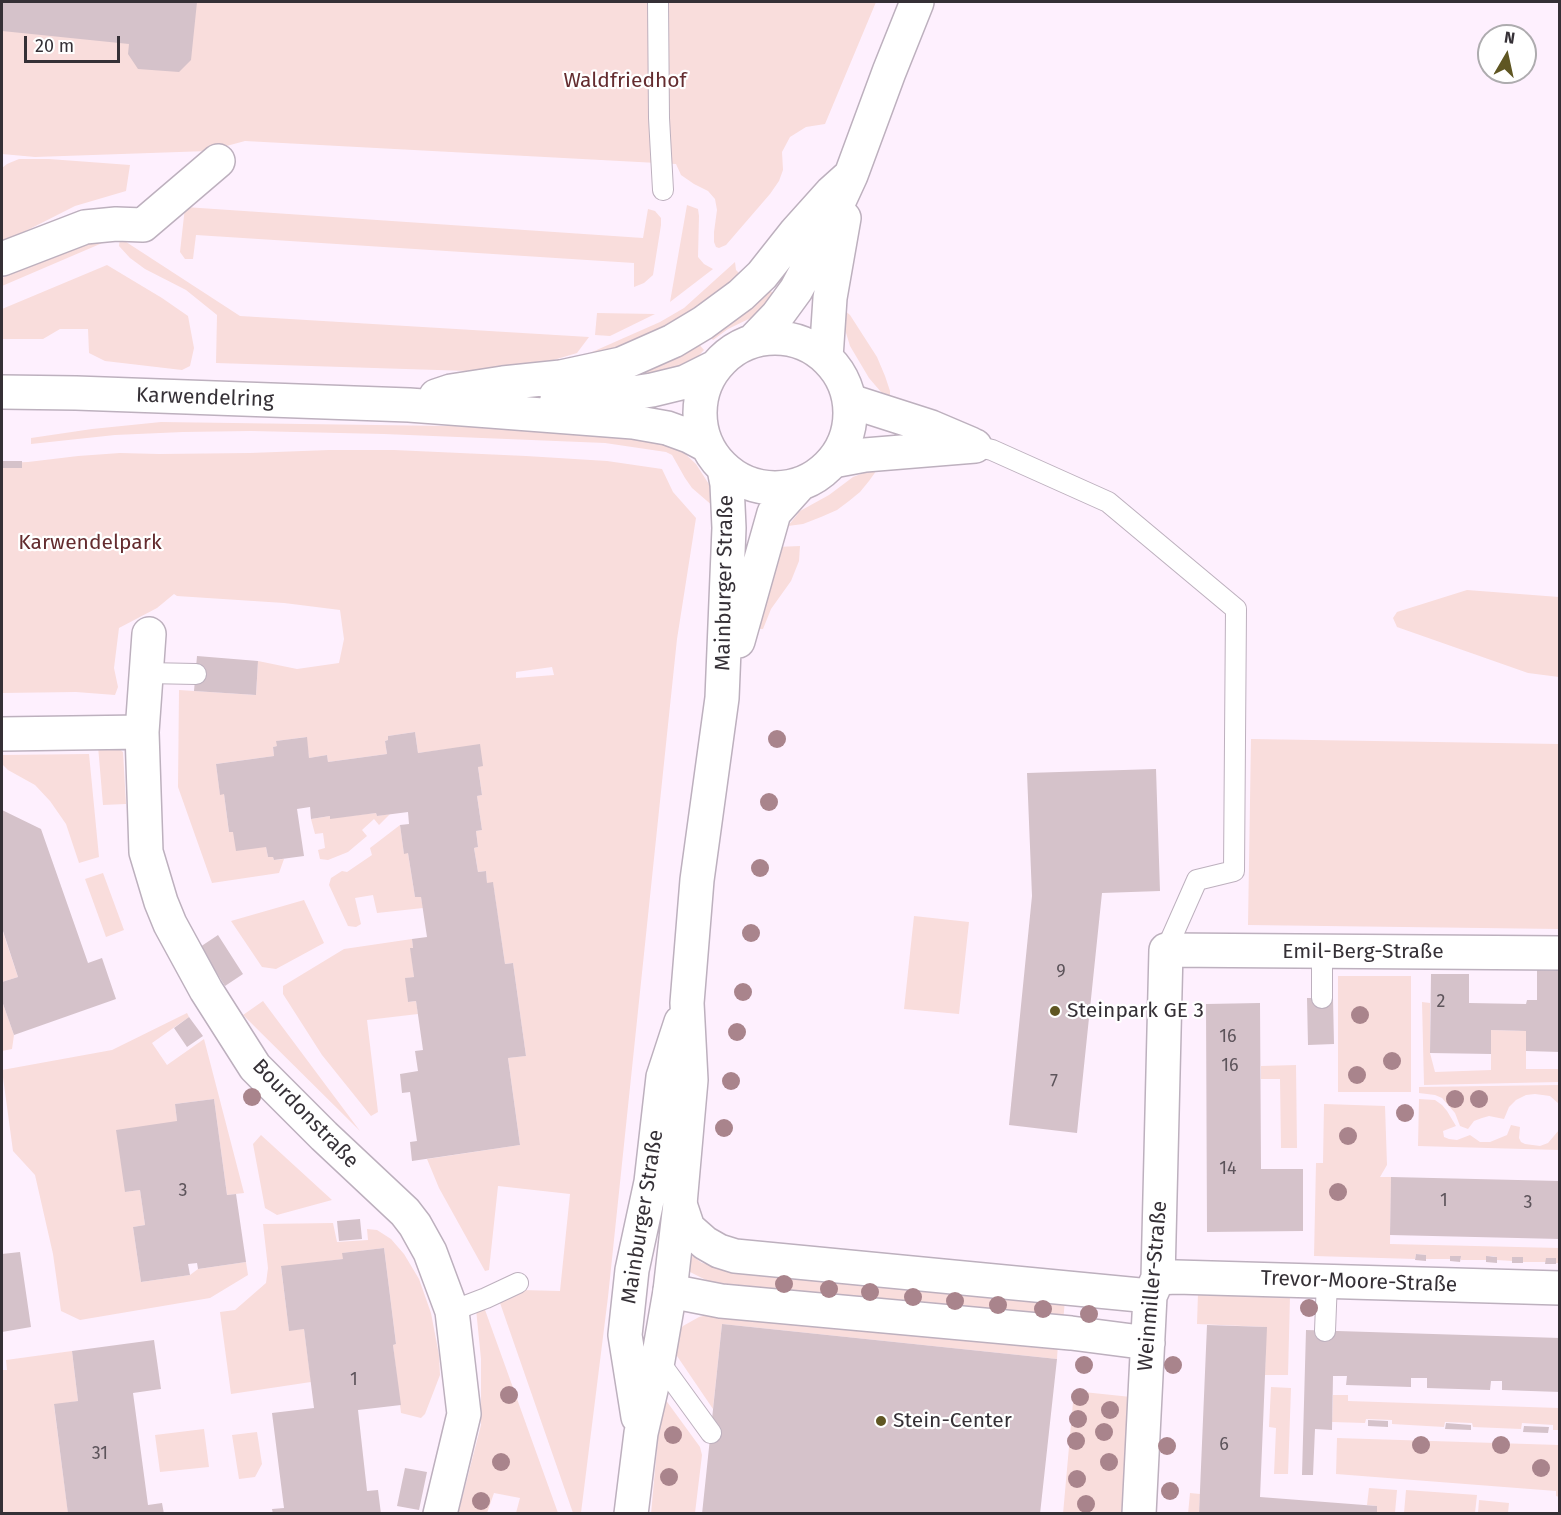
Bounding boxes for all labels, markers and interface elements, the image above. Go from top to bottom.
scale bar [27,24,123,62]
north arrow [1477,24,1537,84]
text: N [1503,27,1516,48]
text: 20 m [35,35,74,57]
park label: Waldfriedhof [563,68,687,94]
street label: Karwendelring [136,383,274,413]
street label: Mainburger Straße [711,495,739,671]
park label: Karwendelpark [18,530,162,556]
street label: Emil-Berg-Straße [1282,939,1444,965]
house number: 9 [1056,961,1066,983]
house number: 2 [1437,991,1445,1013]
place label: Steinpark GE 3 [1067,998,1204,1024]
marker: Steinpark GE 3 [1048,1004,1062,1018]
house number: 16 [1219,1026,1237,1048]
street label: Bourdonstraße [247,1054,363,1174]
house number: 16 [1221,1055,1239,1077]
house number: 7 [1050,1071,1058,1093]
street label: Mainburger Straße [617,1128,669,1306]
house number: 14 [1219,1158,1237,1180]
house number: 3 [179,1180,187,1202]
house number: 1 [1440,1190,1448,1212]
house number: 3 [1524,1192,1532,1214]
street label: Weinmiller-Straße [1133,1200,1173,1372]
street label: Trevor-Moore-Straße [1260,1266,1458,1298]
house number: 1 [350,1369,358,1391]
place label: Stein-Center [893,1408,1012,1434]
marker: Stein-Center [874,1414,888,1428]
house number: 6 [1219,1434,1229,1456]
house number: 31 [92,1443,108,1465]

